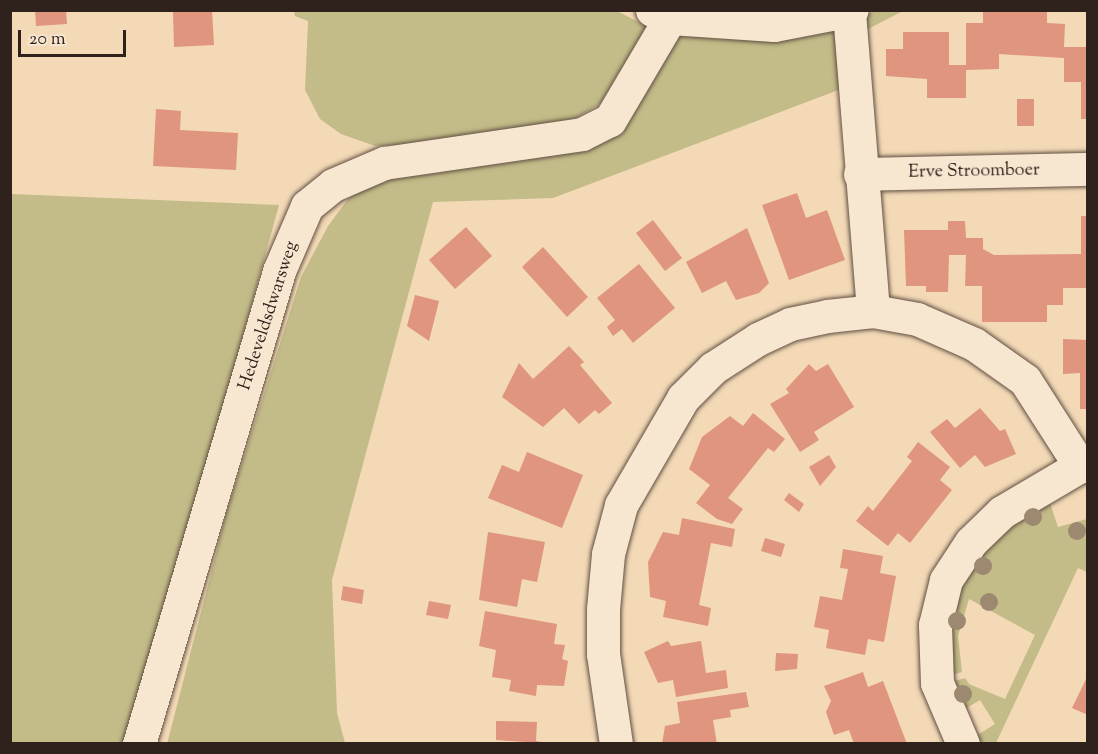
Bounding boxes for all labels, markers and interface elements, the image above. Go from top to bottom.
scale bar [21,18,129,56]
text: 20 m [29,27,66,53]
street label: Erve Stroomboer [908,160,1040,184]
street label: Hedeveldsdwarsweg [235,239,303,393]

